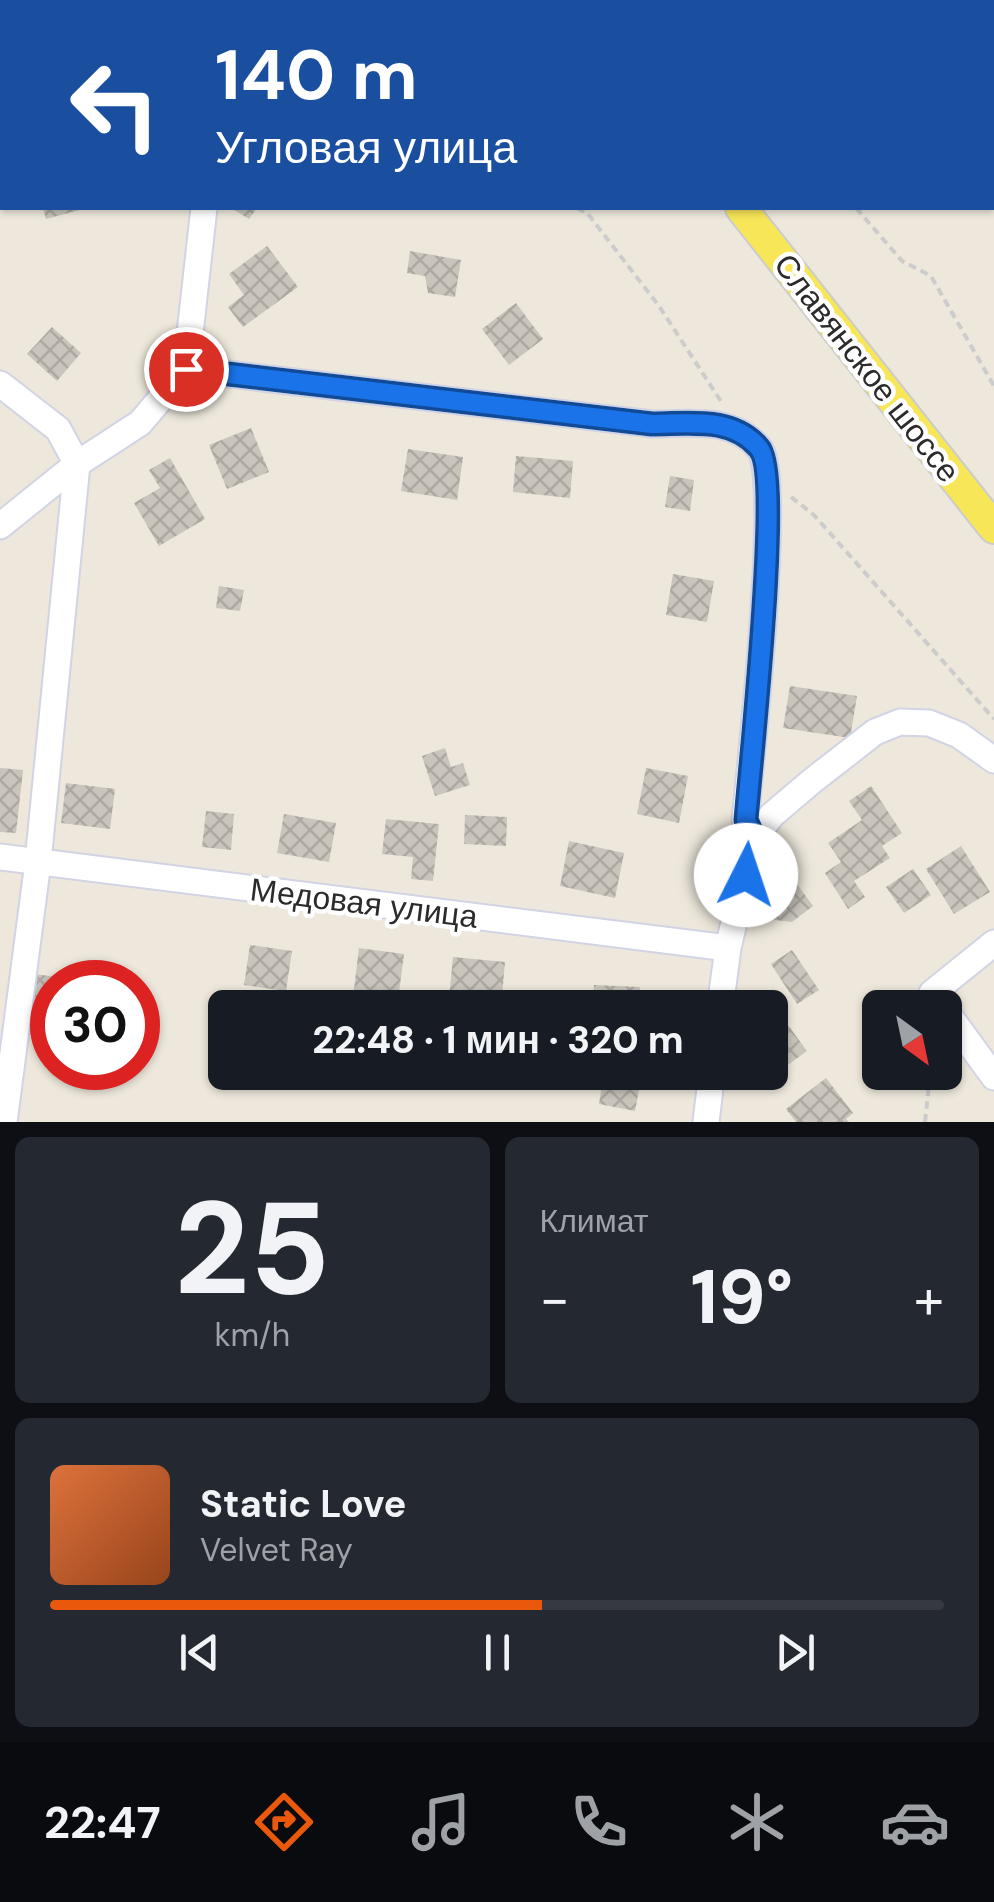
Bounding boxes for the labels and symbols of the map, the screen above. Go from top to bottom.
street label: Славянское шоссе [765,245,969,491]
pin [144,327,229,412]
position arrow [694,823,798,927]
street label: Медовая улица [248,868,480,938]
speed limit sign: 30 [30,960,160,1090]
north arrow [862,990,962,1090]

